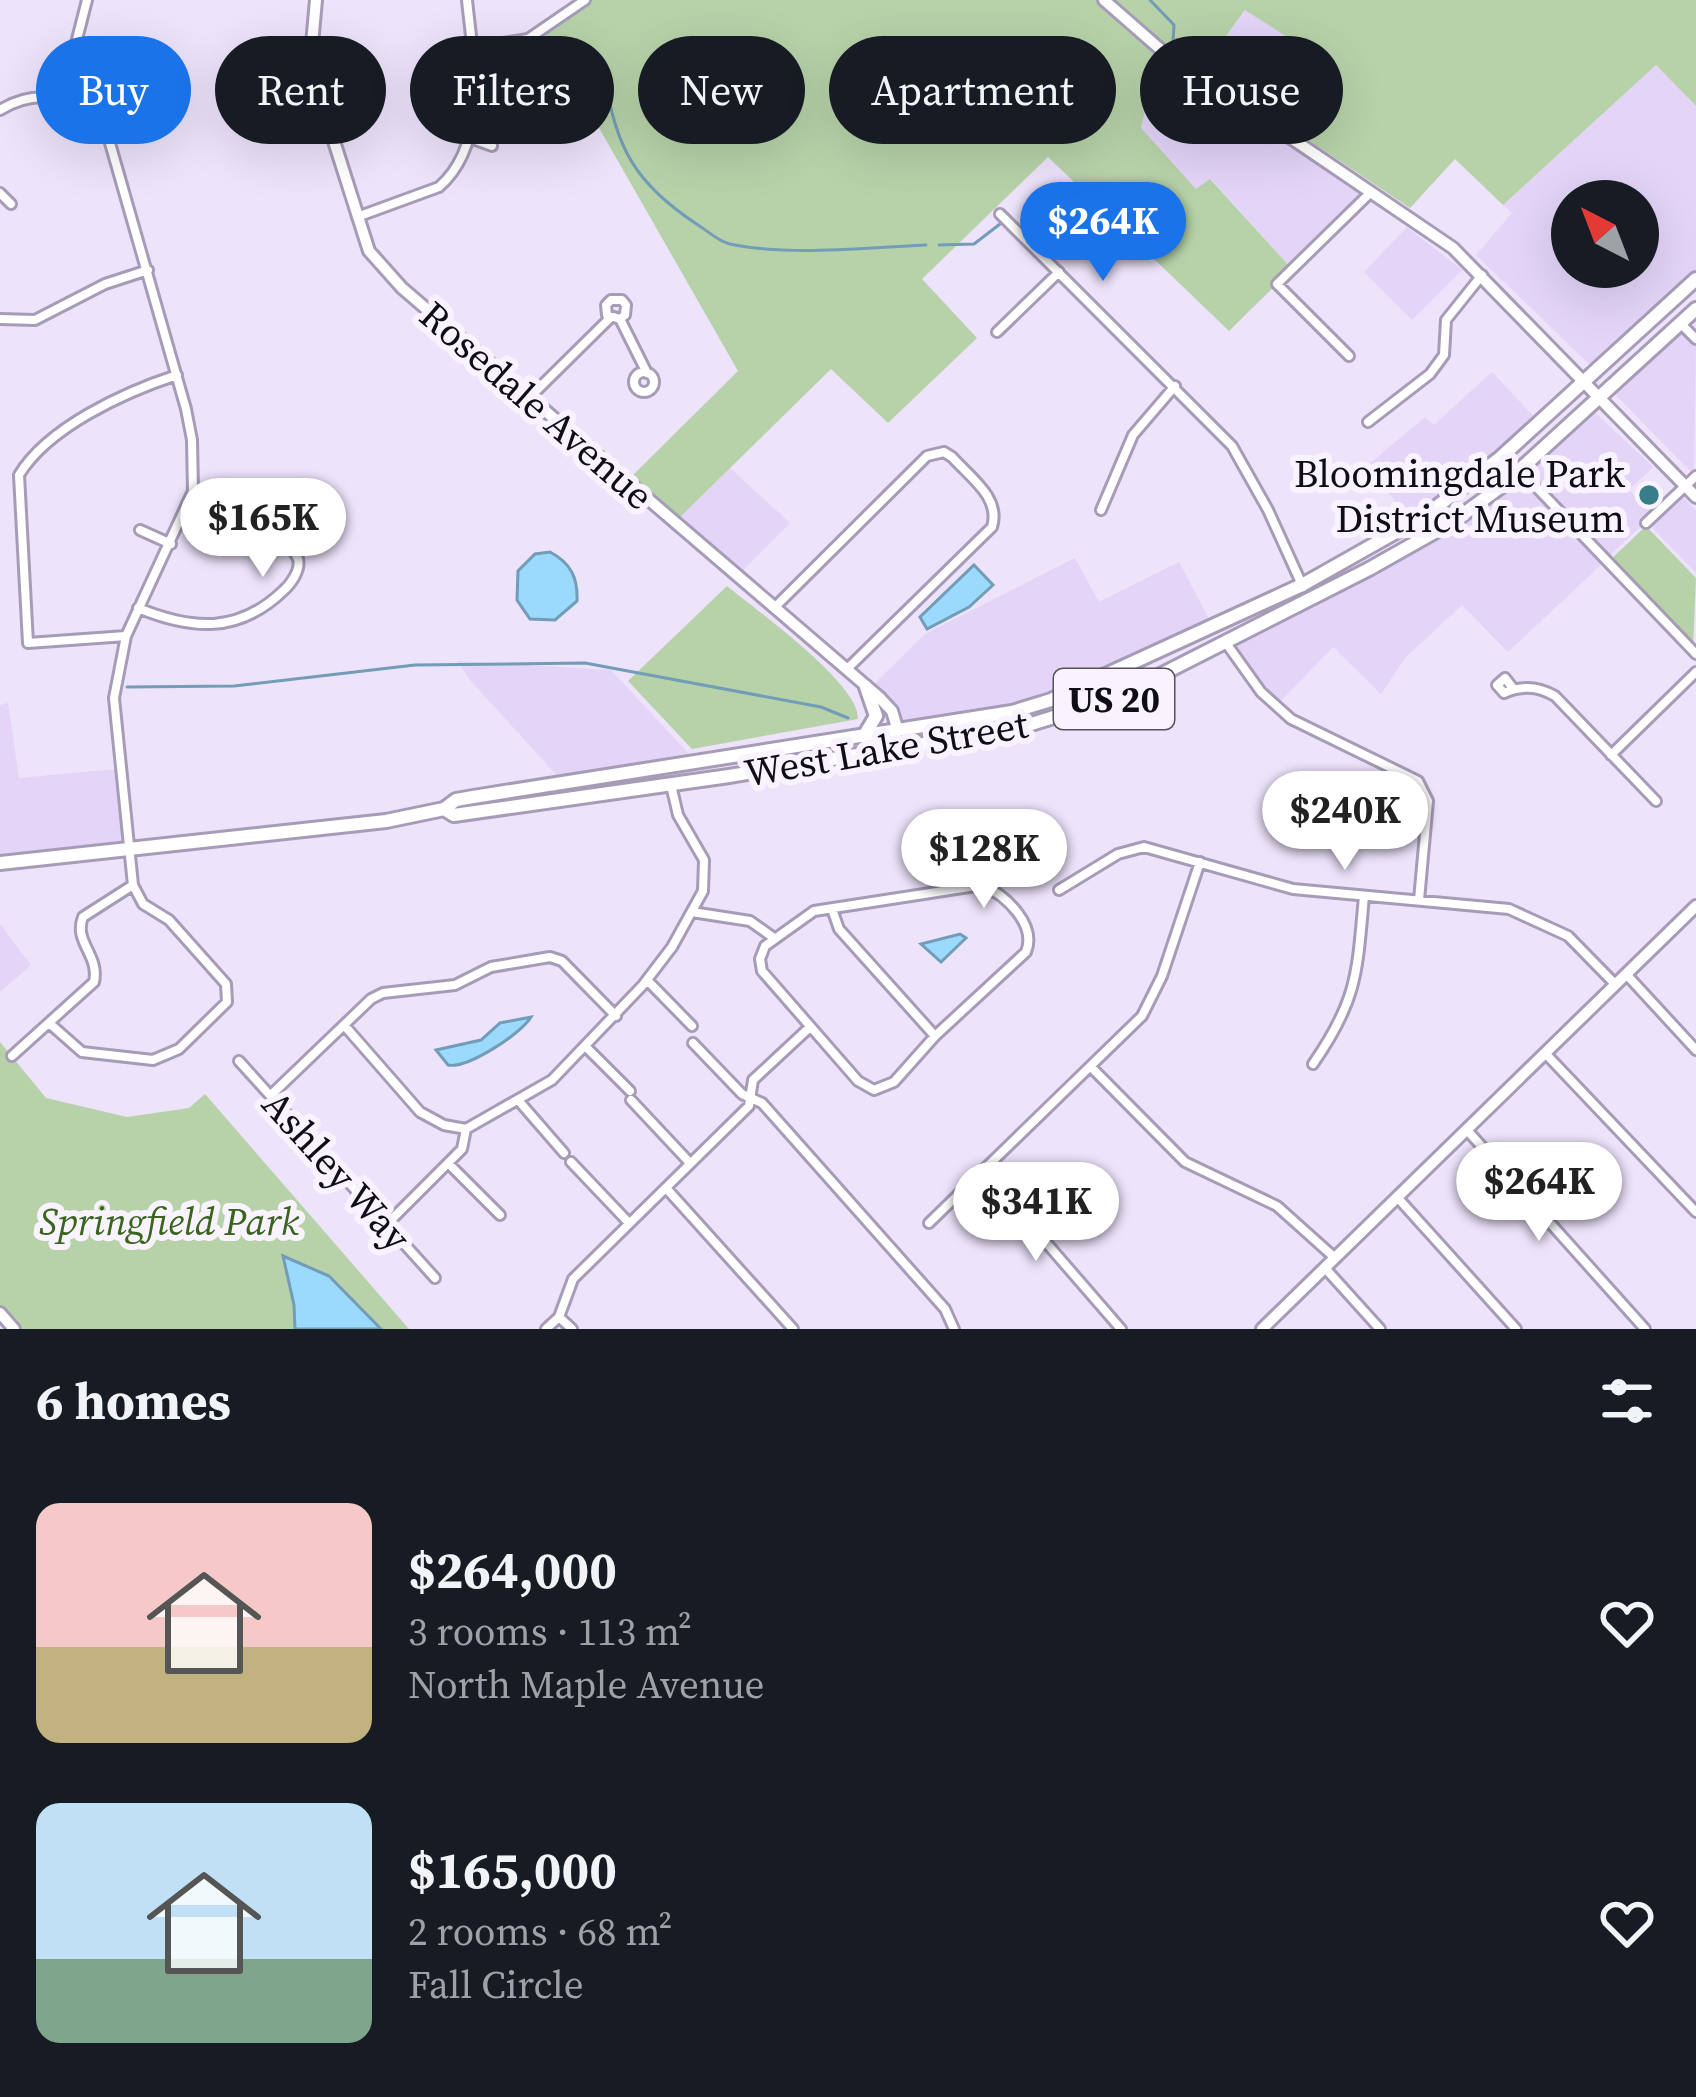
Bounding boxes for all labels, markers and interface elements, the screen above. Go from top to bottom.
chip: Buy [36,36,191,144]
chip: Rent [215,36,386,144]
chip: Filters [410,36,614,144]
chip: New [638,36,805,144]
chip: Apartment [829,36,1116,144]
chip: House [1140,36,1343,144]
north arrow [1551,180,1659,288]
map controls [1551,180,1659,288]
pin: $264K [1019,182,1187,284]
text: $264K [1047,194,1159,247]
street label: Rosedale Avenue [409,289,665,522]
place label: Bloomingdale Park District Museum [1294,447,1626,545]
pin: $165K [179,478,347,580]
marker: Bloomingdale Park District Museum [1636,482,1662,508]
text: $165K [207,490,319,543]
road number: US 20 [1054,669,1174,729]
street label: West Lake Street [740,697,1032,799]
pin: $240K [1261,771,1429,873]
text: $240K [1289,783,1401,836]
pin: $128K [900,809,1068,911]
text: $128K [928,821,1040,874]
street label: Ashley Way [250,1079,423,1262]
pin: $264K [1455,1142,1623,1244]
text: $264K [1483,1154,1595,1207]
pin: $341K [952,1162,1120,1264]
text: $341K [980,1174,1092,1227]
park label: Springfield Park [39,1195,300,1248]
text: 6 homes [36,1366,231,1436]
icon: filters [1594,1368,1660,1434]
text: $264,000 [408,1535,617,1605]
icon: home [132,1551,276,1695]
icon: heart [1594,1590,1660,1656]
text: 3 rooms · 113 m² [408,1605,692,1658]
text: North Maple Avenue [408,1658,765,1711]
text: $165,000 [408,1835,617,1905]
icon: home [132,1851,276,1995]
icon: heart [1594,1890,1660,1956]
text: 2 rooms · 68 m² [408,1905,672,1958]
text: Fall Circle [408,1958,584,2011]

